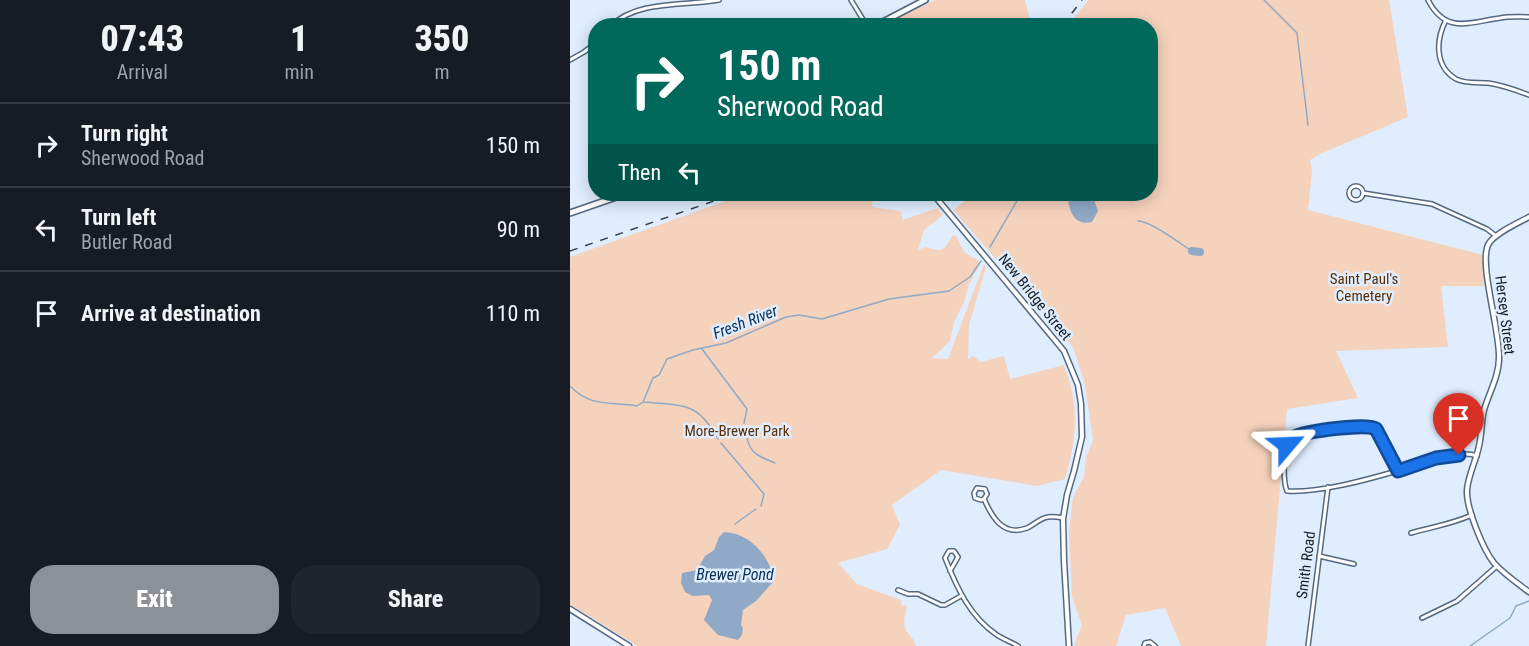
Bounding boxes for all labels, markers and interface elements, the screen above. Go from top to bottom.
text: 07:43 [101,18,184,60]
text: 1 [290,18,308,60]
text: 350 [414,18,469,60]
text: 150 m [717,41,822,90]
icon: right [618,42,696,120]
text: Arrival [117,60,168,84]
text: min [285,60,314,84]
text: m [434,60,449,84]
text: Sherwood Road [717,91,884,123]
text: Turn right [81,121,168,146]
icon: right [30,129,63,162]
text: 150 m [486,133,540,158]
text: Sherwood Road [81,146,204,170]
icon: left [673,156,706,189]
text: Then [618,160,661,185]
text: Turn left [81,205,156,230]
icon: left [30,213,63,246]
text: 90 m [497,217,540,242]
text: Butler Road [81,230,172,254]
street label: New Bridge Street [995,250,1075,344]
park label: Saint Paul's Cemetery [1330,270,1398,305]
street label: Hersey Street [1491,274,1519,356]
icon: arrive [30,297,63,330]
text: Arrive at destination [81,301,261,326]
text: 110 m [486,301,540,326]
water label: Fresh River [710,301,781,343]
pin [1433,393,1484,455]
icon: arrive [1442,402,1475,435]
position arrow [1255,413,1319,477]
park label: More-Brewer Park [684,422,790,440]
street label: Smith Road [1293,530,1319,600]
button: Exit [30,565,279,634]
button: Share [291,565,540,634]
water label: Brewer Pond [696,565,774,584]

